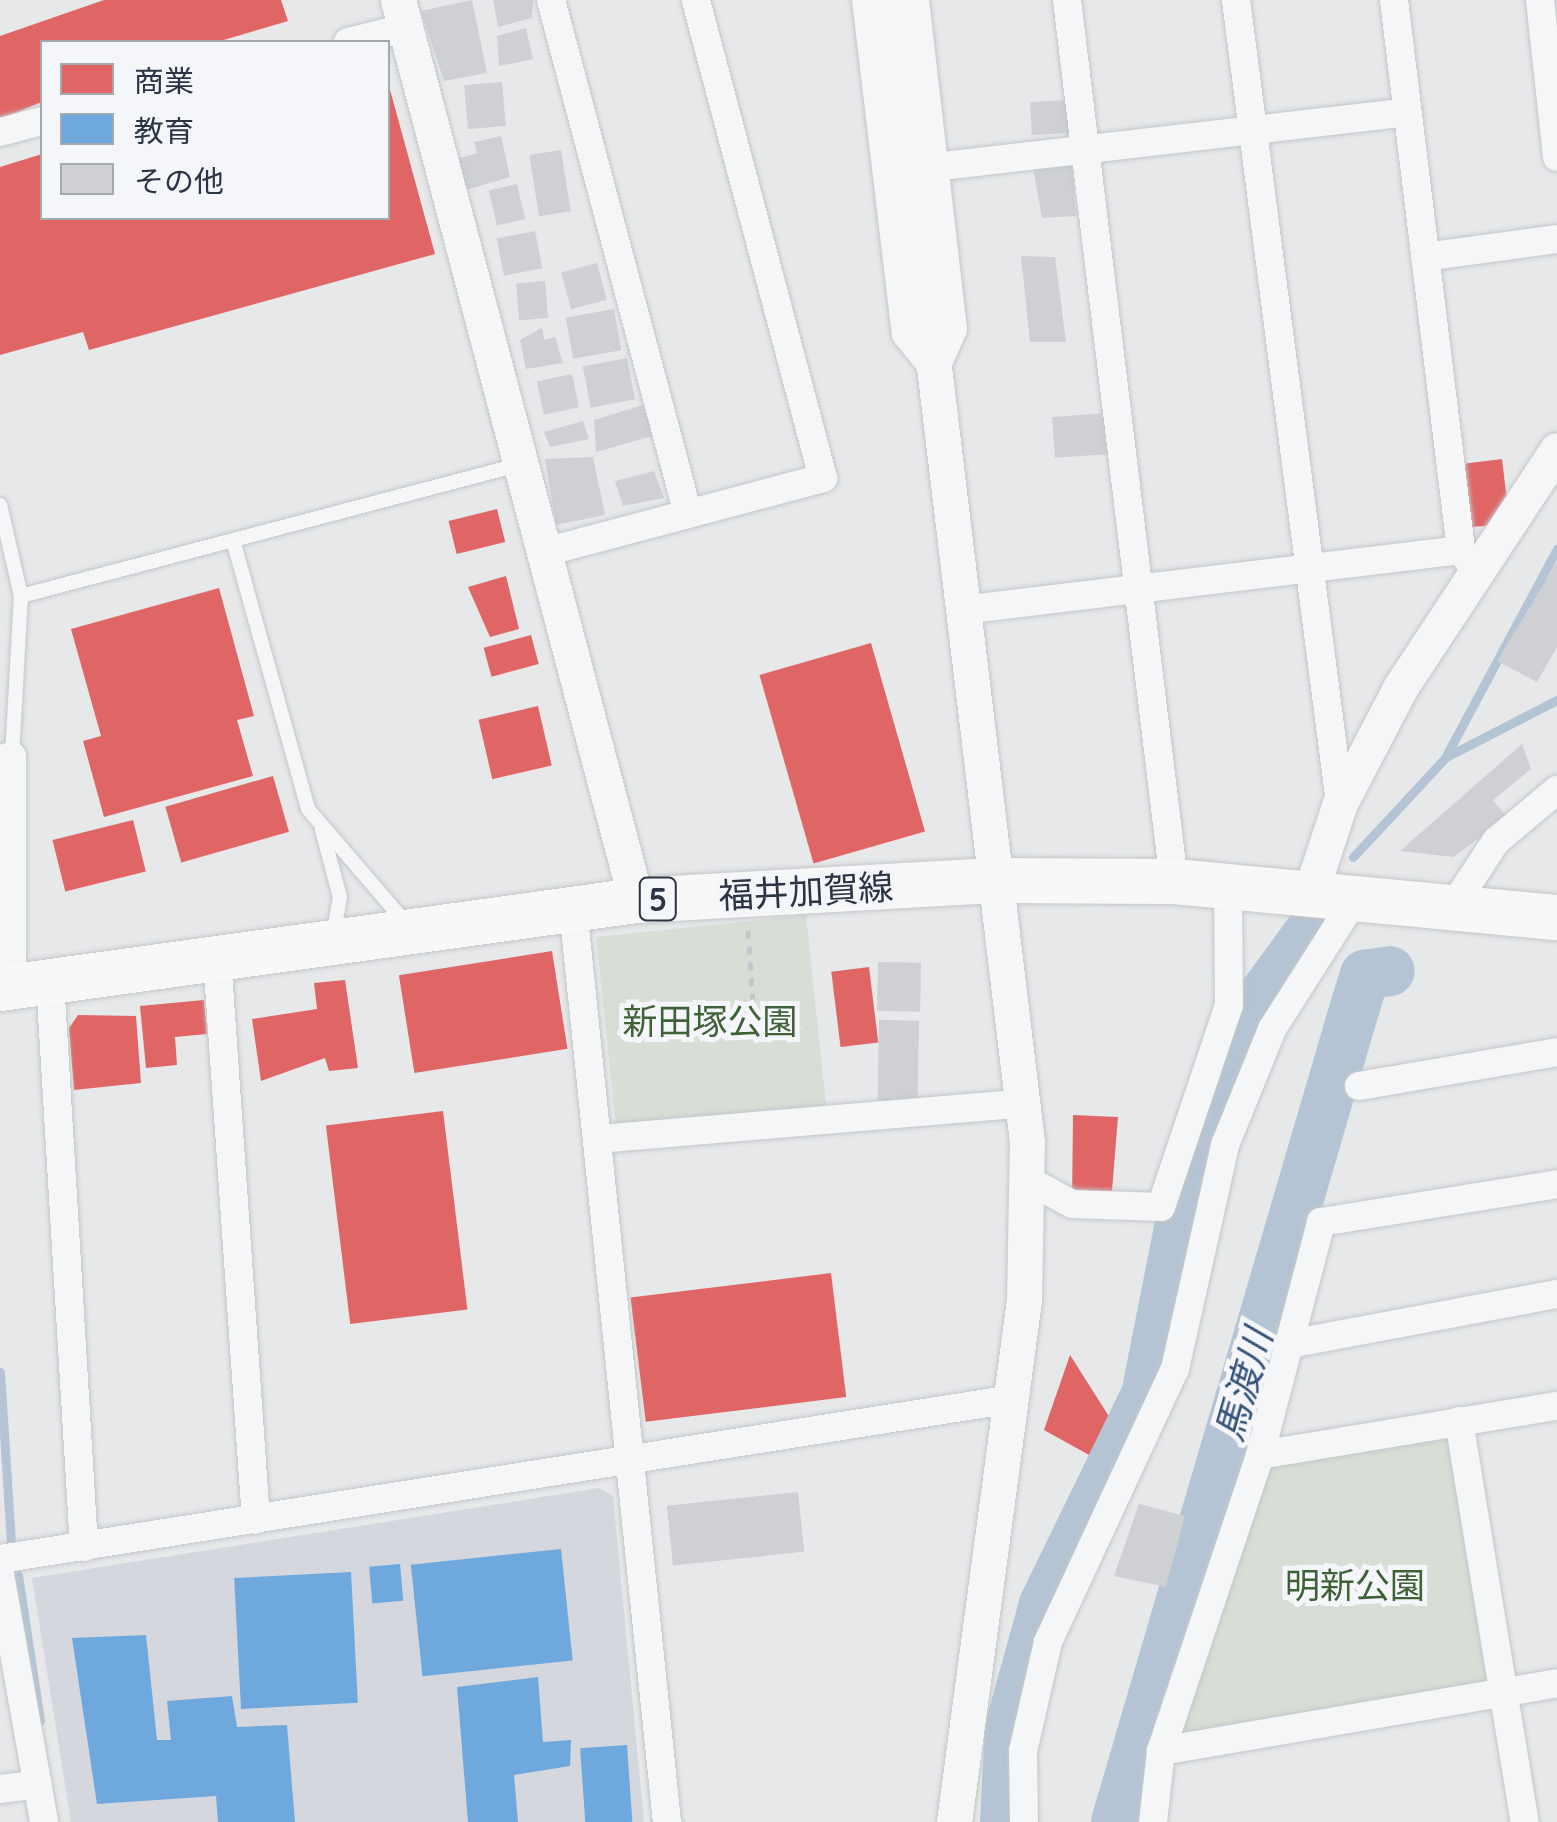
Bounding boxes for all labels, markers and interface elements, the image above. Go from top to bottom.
legend [40,40,390,220]
text: 商業 [134,62,194,100]
text: 教育 [134,112,194,150]
text: その他 [134,162,224,200]
street label: 福井加賀線 [718,865,894,917]
road number: 5 [638,872,678,926]
park label: 新田塚公園 [623,1000,797,1042]
water label: 馬渡川 [1206,1324,1282,1446]
park label: 明新公園 [1285,1564,1425,1606]

